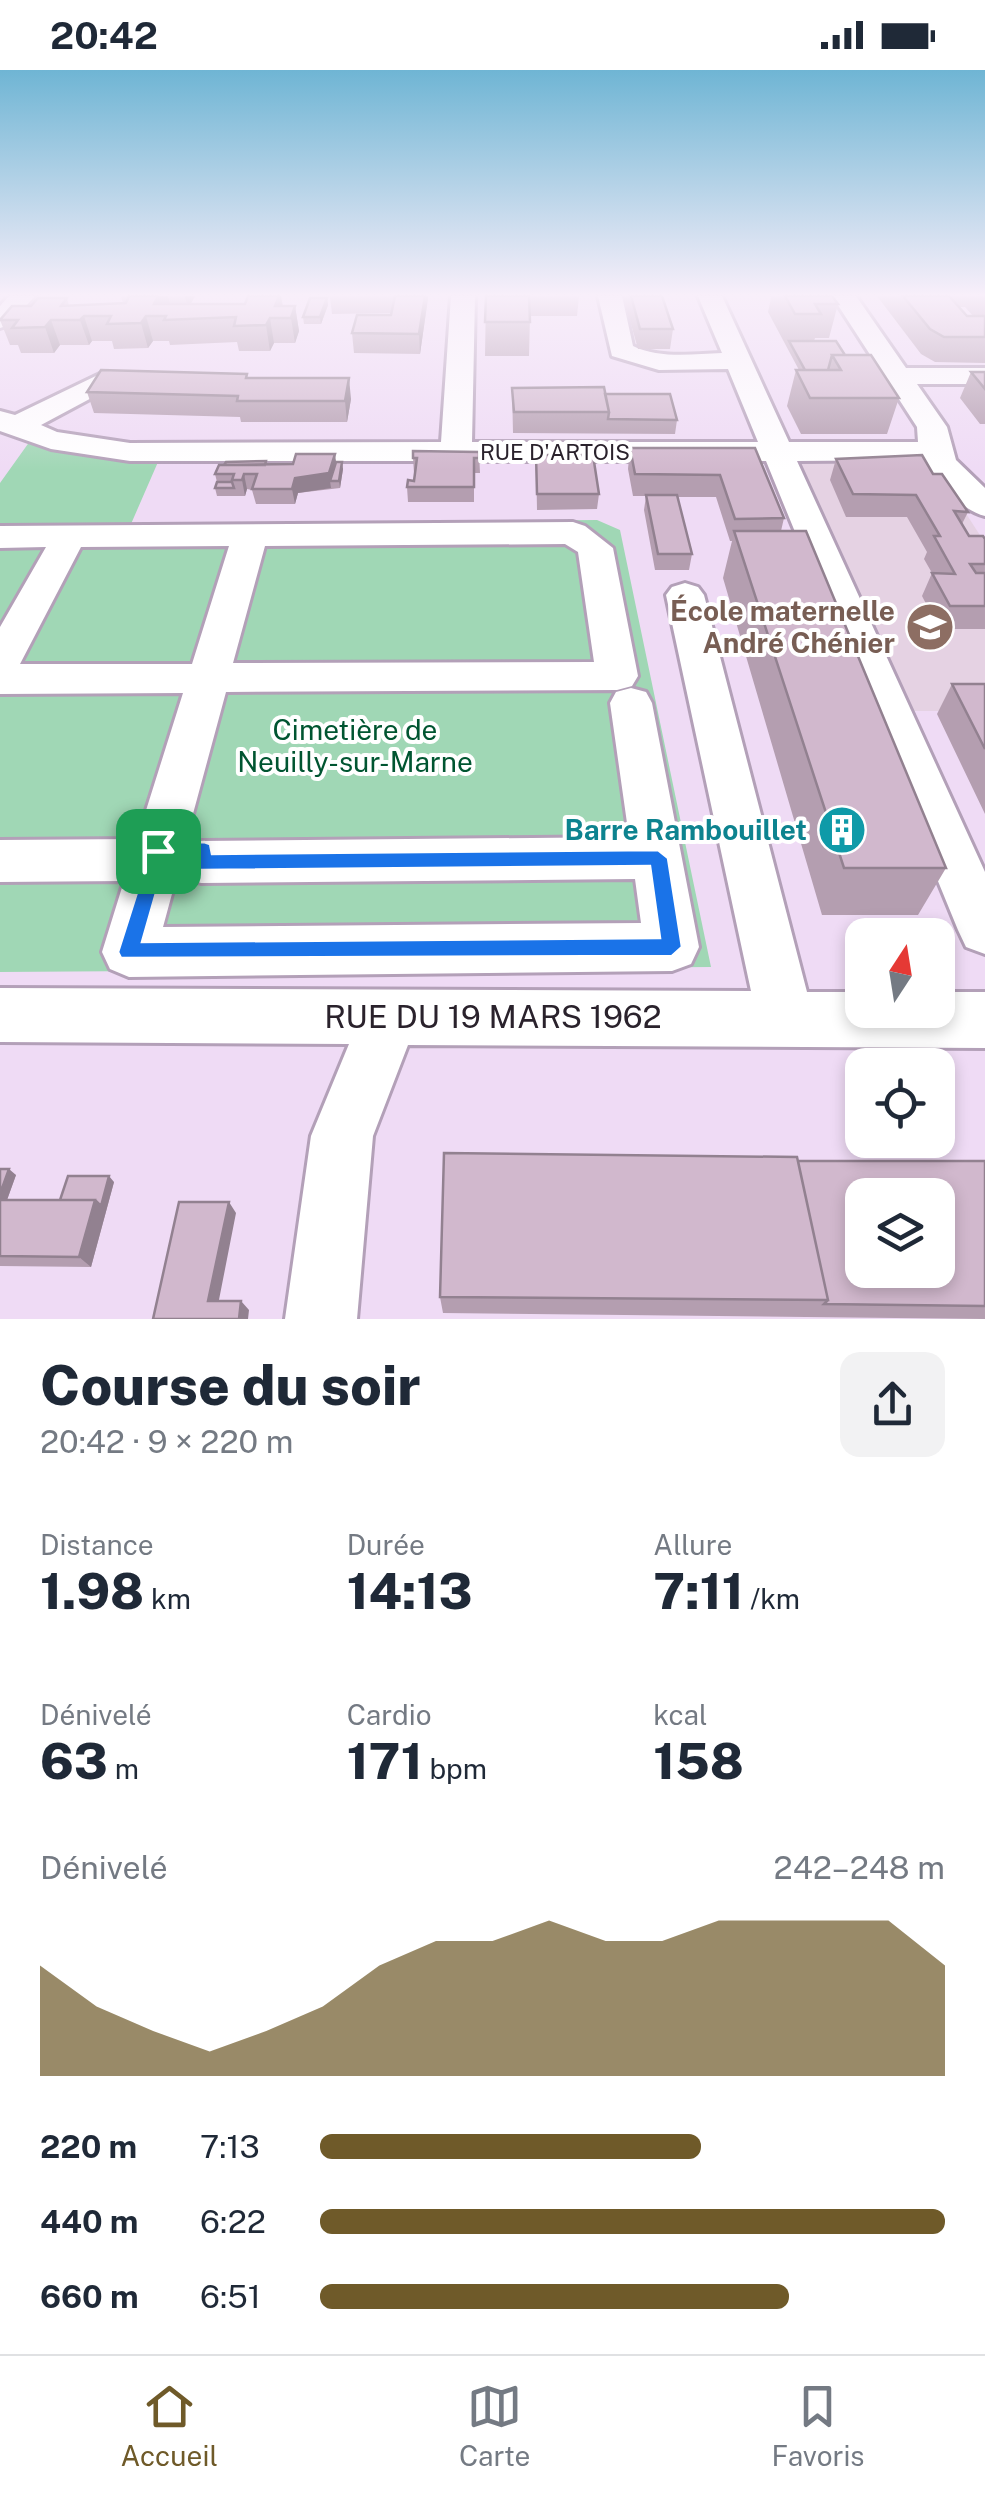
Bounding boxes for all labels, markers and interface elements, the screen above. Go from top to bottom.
text: 20:42 [50,13,158,58]
street label: RUE D'ARTOIS [480,439,630,465]
place label: École maternelle André Chénier [670,594,895,659]
school or university icon: École maternelle André Chénier [904,601,956,653]
park label: Cimetière de Neuilly-sur-Marne [237,713,473,778]
building icon: Barre Rambouillet [816,804,868,856]
pin [116,809,201,894]
place label: Barre Rambouillet [565,813,807,846]
icon: arrive [131,824,186,879]
north arrow [845,918,955,1028]
map controls [845,918,955,1288]
street label: RUE DU 19 MARS 1962 [324,998,662,1035]
button: locate [845,1048,955,1158]
button: layers [845,1178,955,1288]
button: share [840,1352,945,1457]
text: Course du soir [40,1353,420,1417]
text: 20:42 · 9 × 220 m [40,1423,294,1460]
text: Distance [40,1528,154,1561]
text: Durée [347,1528,425,1561]
text: Allure [653,1528,732,1561]
text: 1.98 [40,1561,144,1620]
text: 14:13 [347,1561,472,1620]
text: 7:11 [653,1561,744,1620]
text: km [144,1582,191,1615]
text: /km [744,1582,800,1615]
text: Dénivelé [40,1698,152,1731]
text: Cardio [347,1698,432,1731]
text: kcal [653,1698,707,1731]
text: 63 [40,1731,108,1790]
text: 171 [347,1731,423,1790]
text: 158 [653,1731,744,1790]
text: m [108,1752,139,1785]
text: bpm [423,1752,487,1785]
text: Dénivelé [40,1849,168,1886]
text: 242–248 m [774,1849,945,1886]
text: 220 m [40,2128,137,2165]
text: 7:13 [200,2128,260,2165]
text: 440 m [40,2203,138,2240]
text: 6:22 [200,2203,266,2240]
text: 660 m [40,2278,139,2315]
text: 6:51 [200,2278,261,2315]
tab: Accueil [120,2379,218,2472]
tab: Carte [459,2379,530,2472]
tab: Favoris [771,2379,865,2472]

